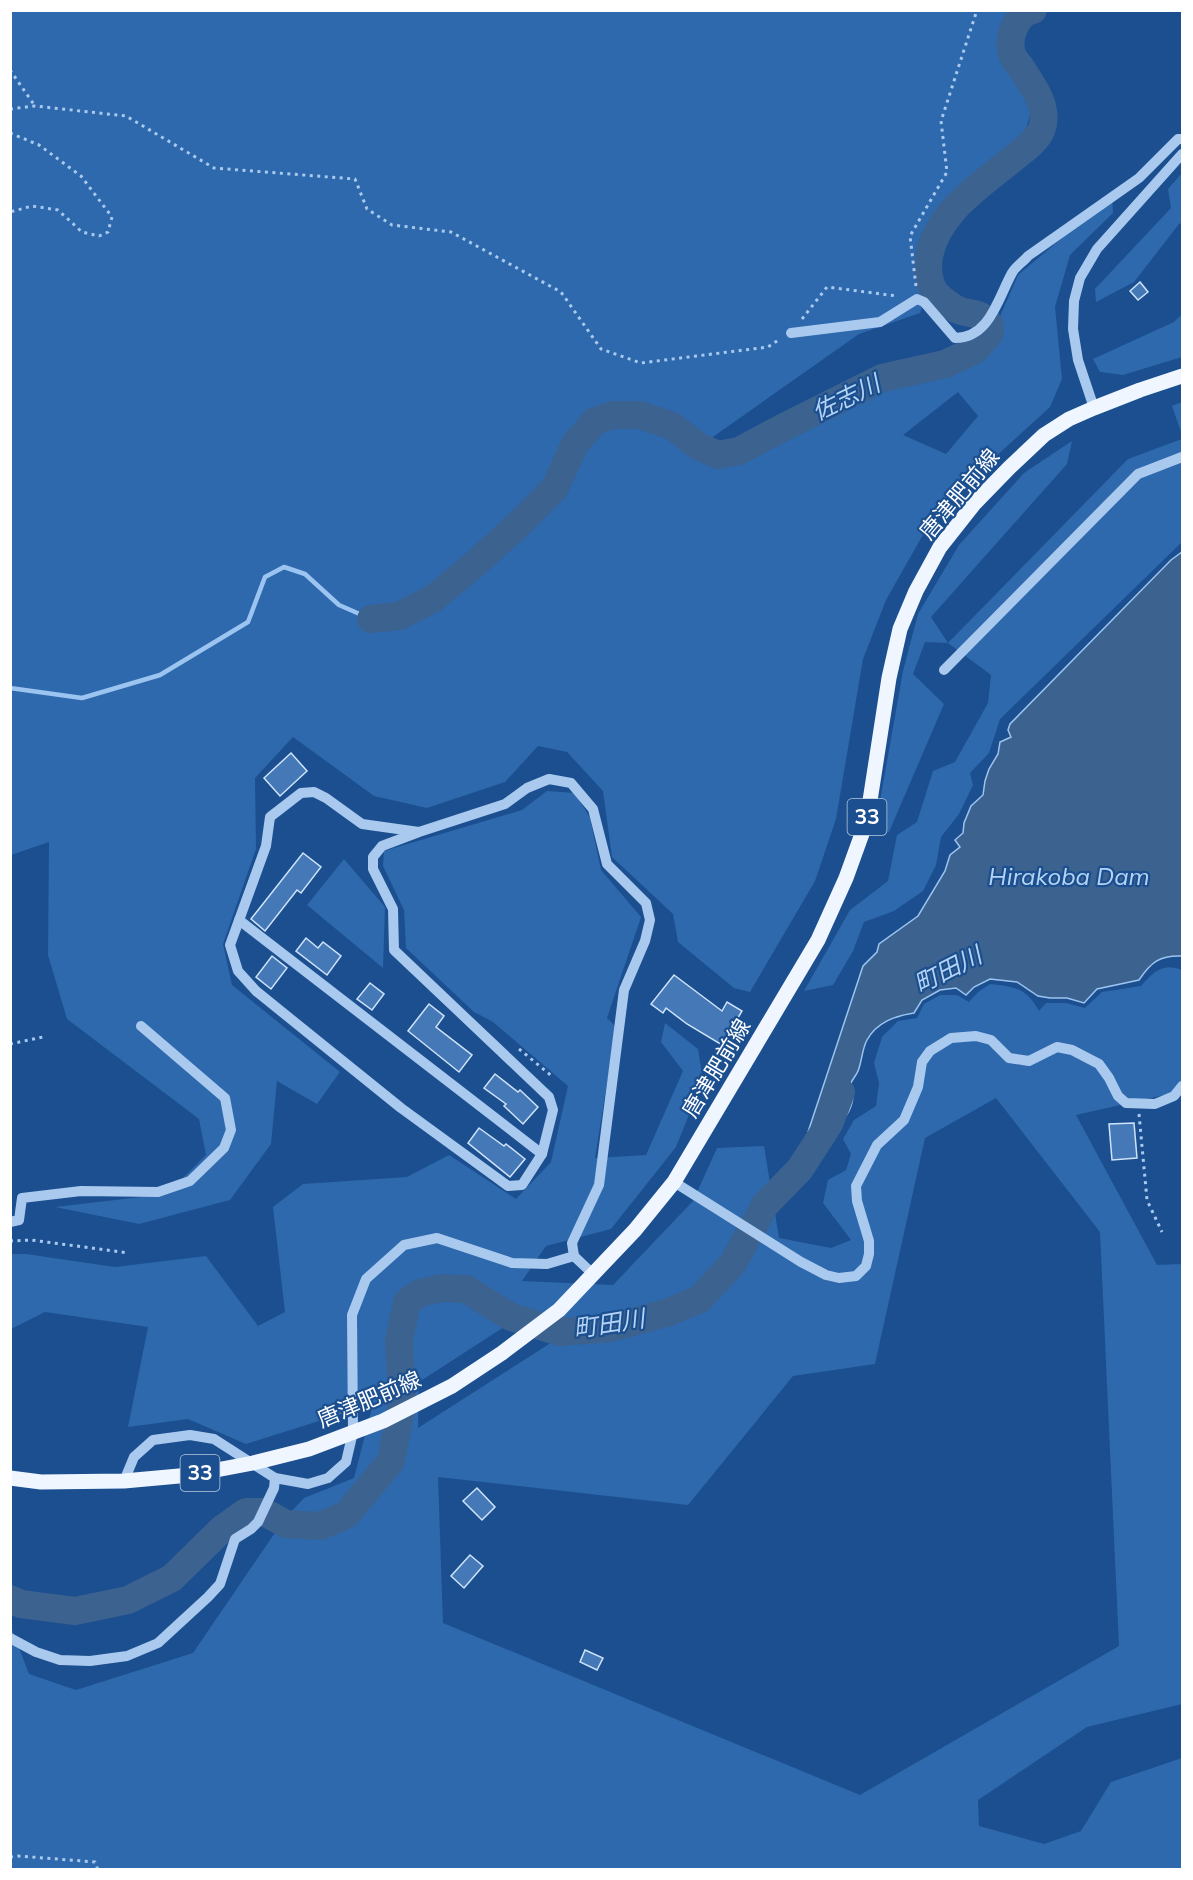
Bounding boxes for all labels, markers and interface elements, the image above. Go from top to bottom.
water label: 佐志川 [807,367,887,426]
street label: 唐津肥前線 [913,443,1005,545]
road number: 33 [848,799,886,835]
water label: Hirakoba Dam [988,861,1150,891]
water label: 町田川 [909,938,989,999]
street label: 唐津肥前線 [676,1014,756,1122]
water label: 町田川 [571,1302,650,1343]
street label: 唐津肥前線 [313,1365,425,1433]
road number: 33 [180,1455,220,1491]

